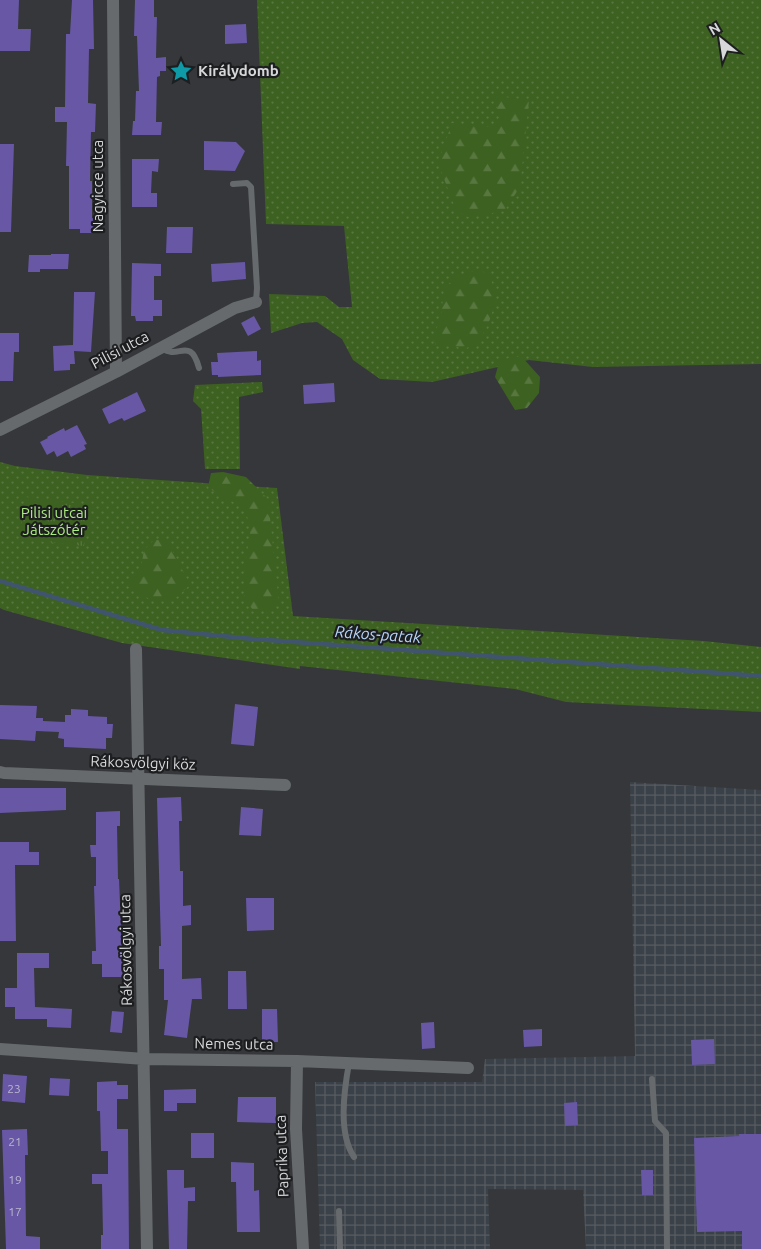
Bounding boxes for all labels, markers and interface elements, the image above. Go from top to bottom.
north arrow [696,15,746,65]
text: N [706,19,723,38]
place icon: Királydomb [168,58,194,84]
place label: Királydomb [198,62,279,79]
street label: Nagyicce utca [89,140,106,232]
street label: Pilisi utca [88,327,152,372]
park label: Pilisi utcai Játszótér [21,504,87,538]
water label: Rákos-patak [334,622,423,646]
street label: Rákosvölgyi köz [90,752,196,773]
street label: Rákosvölgyi utca [116,894,135,1006]
street label: Nemes utca [194,1034,274,1053]
house number: 23 [7,1082,21,1095]
street label: Paprika utca [272,1115,291,1198]
house number: 21 [8,1135,22,1148]
house number: 19 [8,1173,22,1186]
house number: 17 [8,1205,22,1218]

